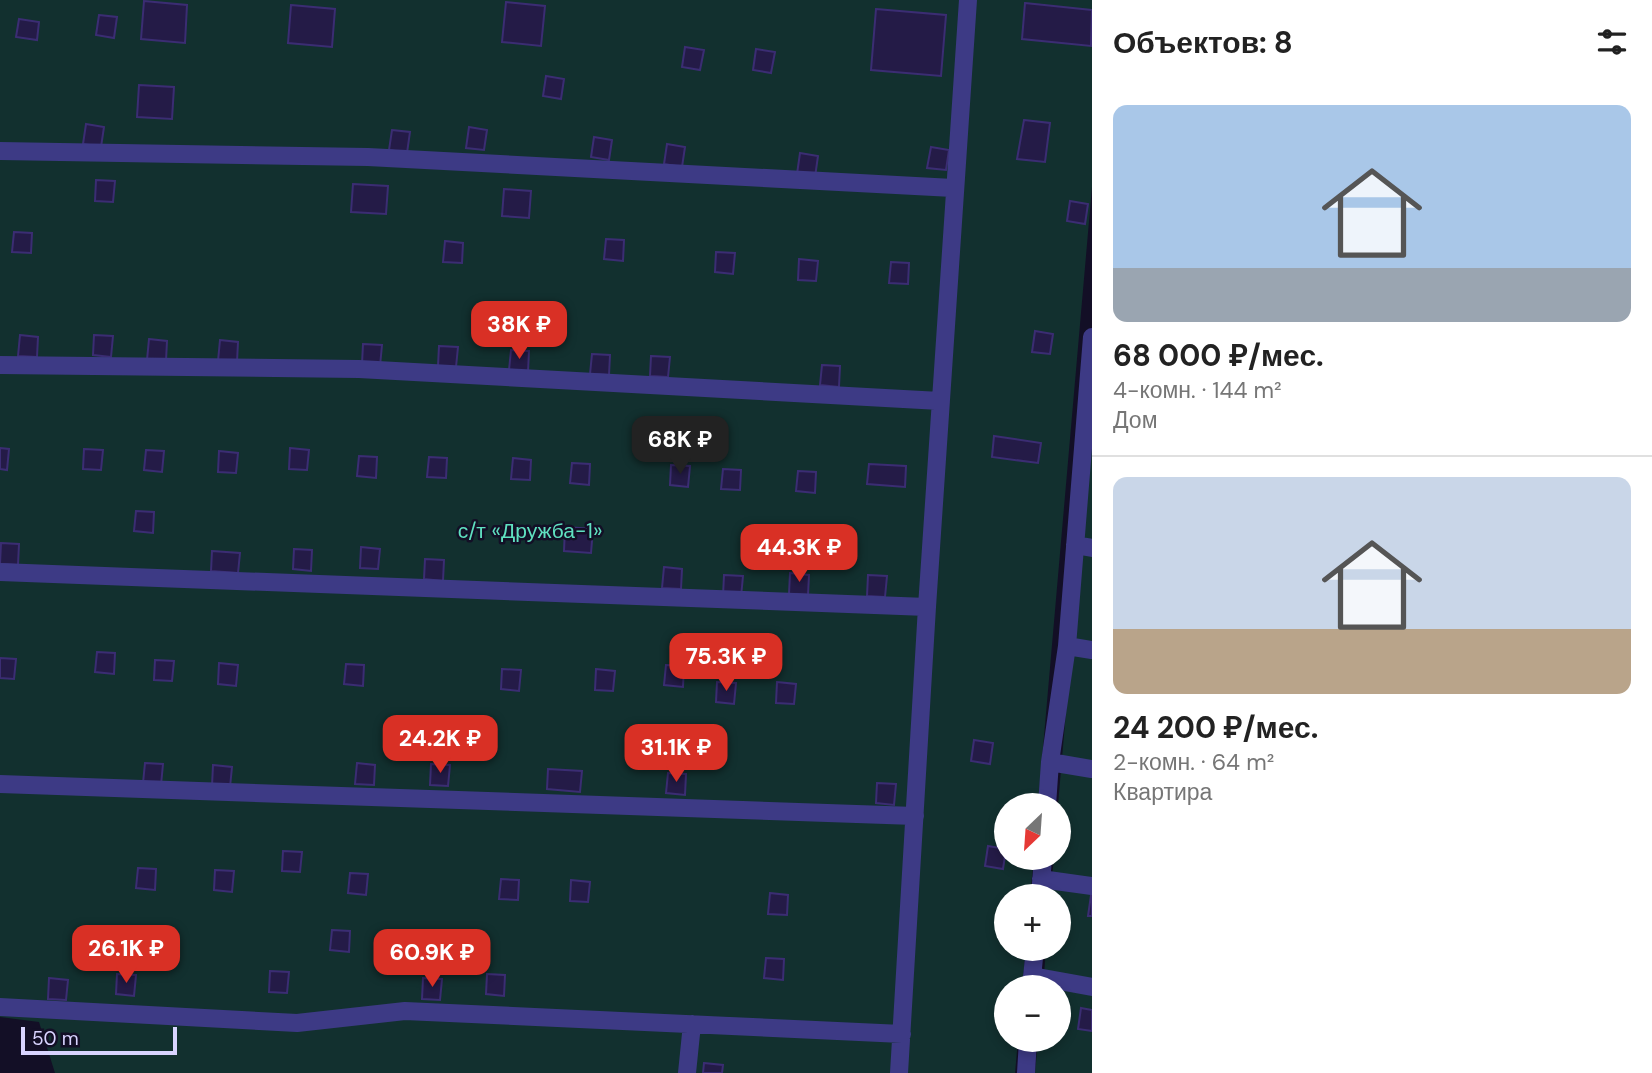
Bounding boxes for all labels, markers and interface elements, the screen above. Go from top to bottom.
text: Объектов: 8 [1113,23,1293,62]
icon: filters [1593,23,1631,61]
icon: home [1309,150,1435,276]
pin: 38K ₽ [470,302,568,361]
text: 38K ₽ [487,309,551,339]
text: 68 000 ₽/мес. [1113,336,1324,375]
text: 4-комн. · 144 m² [1113,375,1282,405]
text: Дом [1113,405,1157,435]
pin: 68K ₽ [631,416,729,476]
text: 68K ₽ [648,424,712,454]
park label: с/т «Дружба-1» [458,517,602,545]
icon: home [1309,522,1435,648]
pin: 44.3K ₽ [734,524,864,584]
text: 44.3K ₽ [756,532,842,562]
pin: 75.3K ₽ [661,634,791,693]
text: 75.3K ₽ [685,641,767,671]
text: 24 200 ₽/мес. [1113,708,1318,747]
pin: 24.2K ₽ [375,716,505,775]
text: 24.2K ₽ [399,723,481,753]
pin: 31.1K ₽ [611,724,741,784]
text: 31.1K ₽ [641,732,711,762]
text: 2-комн. · 64 m² [1113,747,1274,777]
text: Квартира [1113,777,1212,807]
north arrow [994,793,1071,870]
map controls [994,793,1071,1052]
button: + [994,884,1071,961]
pin: 26.1K ₽ [61,926,191,985]
pin: 60.9K ₽ [367,930,497,989]
text: 26.1K ₽ [88,933,164,963]
text: 60.9K ₽ [389,937,475,967]
button: − [994,975,1071,1052]
scale bar [21,1024,177,1056]
text: 50 m [32,1026,79,1051]

